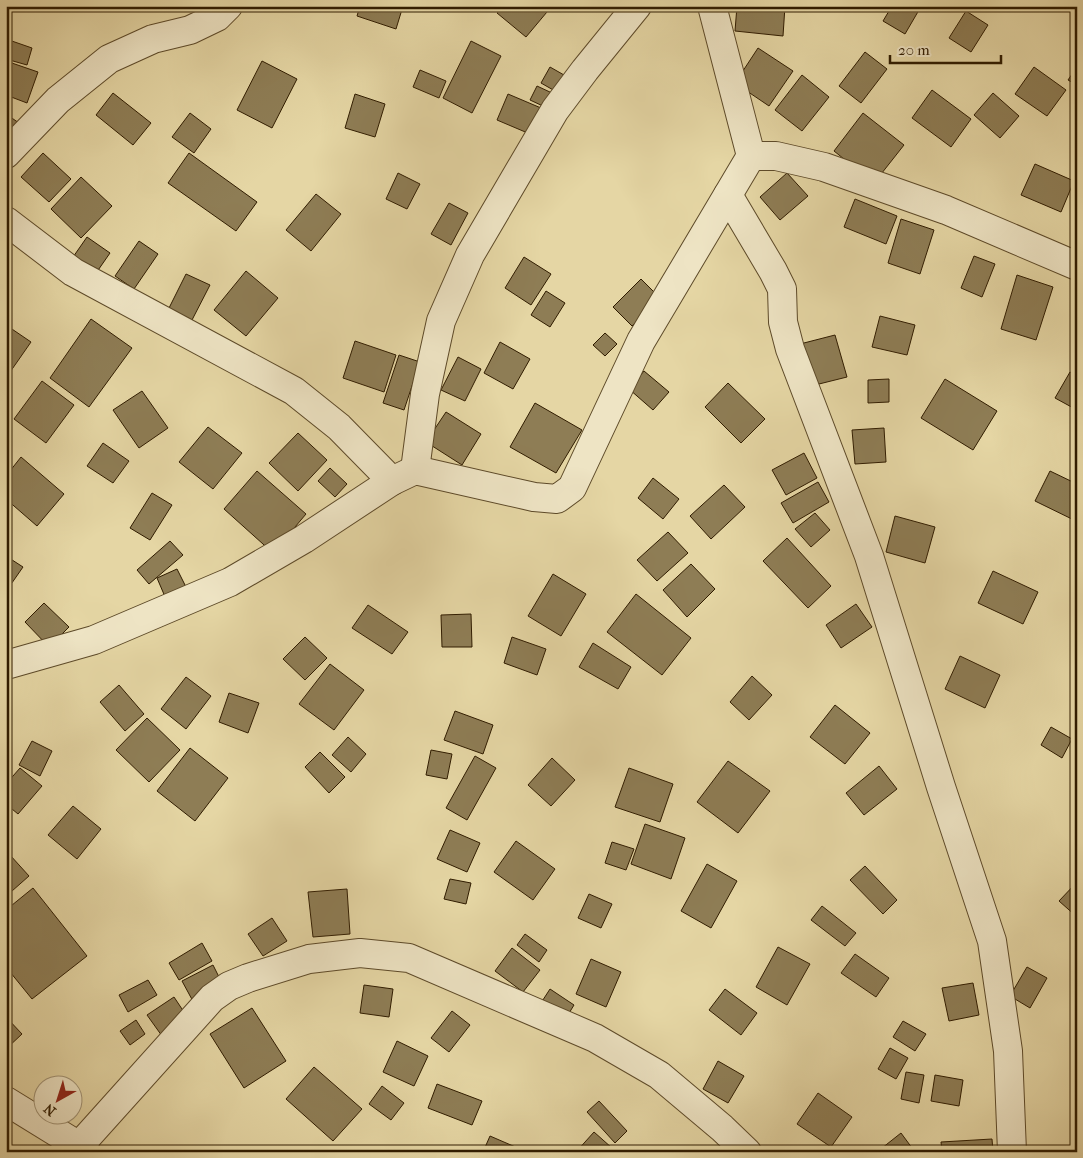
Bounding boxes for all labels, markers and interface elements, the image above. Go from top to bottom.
scale bar [890,32,1002,64]
text: 20 m [898,41,930,59]
north arrow [32,1076,82,1126]
text: N [40,1100,60,1120]

